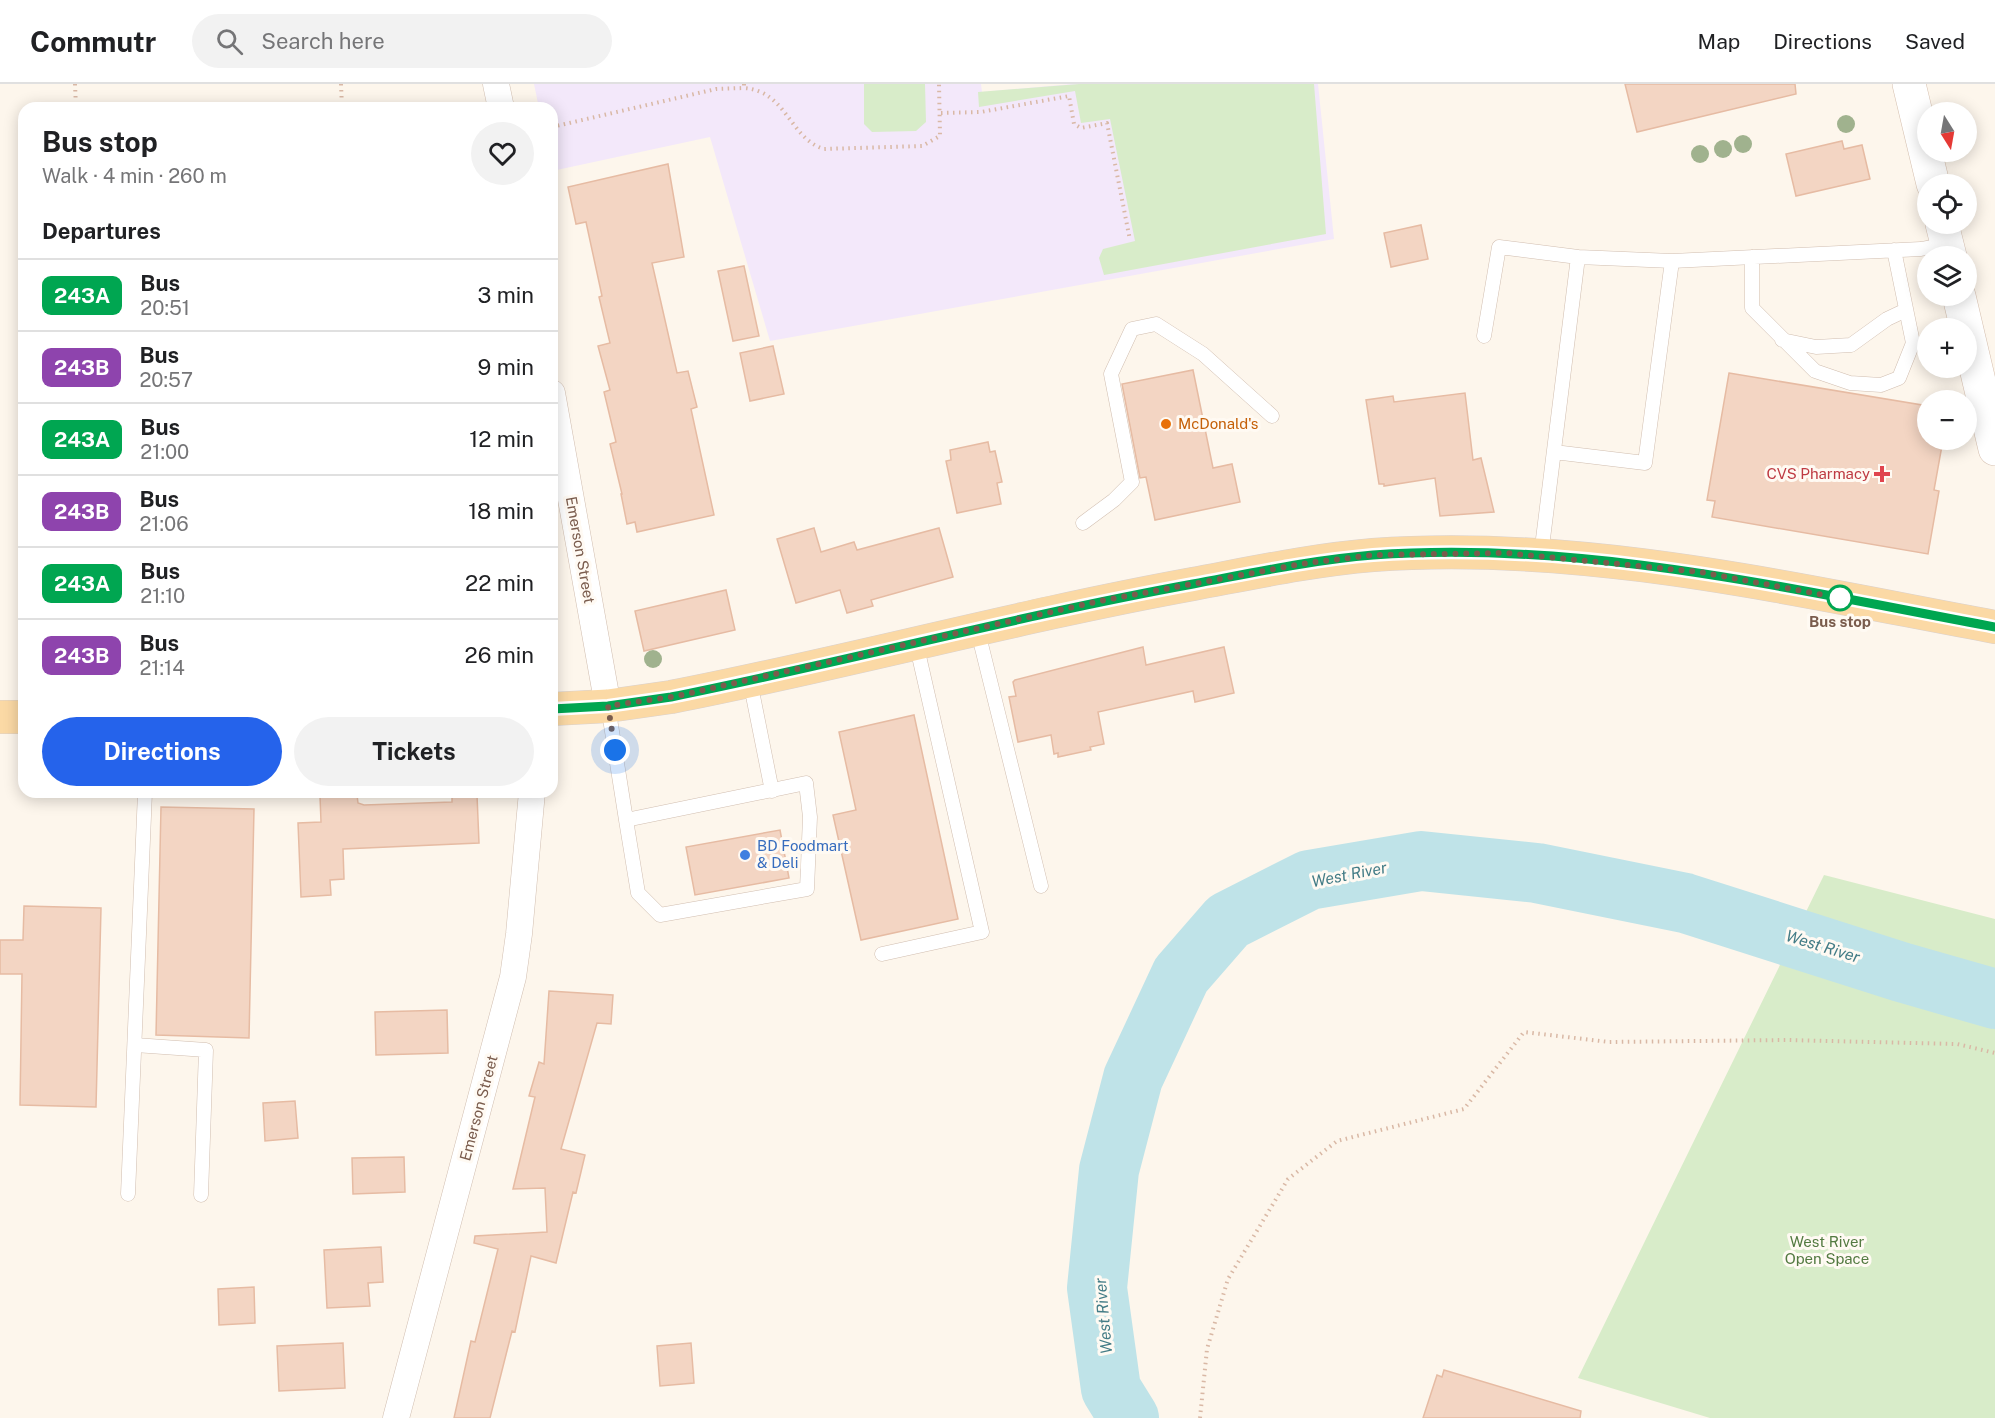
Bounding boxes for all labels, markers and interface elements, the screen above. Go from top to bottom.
search box [192,14,612,68]
text: Commutr [30,25,156,58]
icon: search [213,25,246,58]
text: Search here [261,28,385,54]
text: Map [1698,29,1740,54]
text: Directions [1773,29,1872,54]
text: Saved [1905,29,1965,54]
north arrow [1917,102,1977,162]
map controls [1917,102,1977,450]
button: heart [471,122,534,185]
text: Bus stop [42,125,158,158]
text: Walk · 4 min · 260 m [42,164,227,188]
button: locate [1917,174,1977,234]
text: Departures [42,218,161,244]
button: layers [1917,246,1977,306]
text: Bus [140,270,180,296]
text: 3 min [477,282,534,308]
text: 243A [54,283,110,308]
text: 20:51 [140,296,190,320]
button: + [1917,318,1977,378]
text: Bus [139,342,179,368]
text: 9 min [478,354,534,380]
text: 243B [54,355,109,380]
text: 20:57 [139,368,193,392]
button: − [1917,390,1977,450]
text: Bus [140,414,180,440]
place label: McDonald's [1178,415,1258,432]
marker: McDonald's [1159,417,1173,431]
text: 12 min [469,426,534,452]
text: 243A [54,427,110,452]
text: 21:00 [140,440,189,464]
place label: CVS Pharmacy [1767,465,1870,482]
marker: CVS Pharmacy [1875,467,1889,481]
text: Bus [139,486,179,512]
street label: Emerson Street [563,495,598,605]
text: 18 min [468,498,534,524]
text: 243B [54,499,109,524]
text: 21:06 [139,512,189,536]
text: Bus [140,558,180,584]
text: 22 min [465,570,534,596]
text: 243A [54,571,110,596]
text: 21:10 [140,584,185,608]
marker: Bus stop [1827,585,1853,611]
place label: Bus stop [1809,613,1871,630]
text: Bus [139,630,179,656]
text: 26 min [465,642,534,668]
text: 243B [54,643,109,668]
text: 21:14 [139,656,185,680]
button: Directions [42,717,282,786]
button: Tickets [294,717,534,786]
your location [600,735,630,765]
place label: BD Foodmart & Deli [757,837,849,871]
marker: BD Foodmart & Deli [738,848,752,862]
water label: West River [1310,858,1389,891]
water label: West River [1784,926,1863,967]
street label: Emerson Street [456,1053,501,1163]
park label: West River Open Space [1785,1233,1869,1267]
water label: West River [1091,1276,1116,1355]

